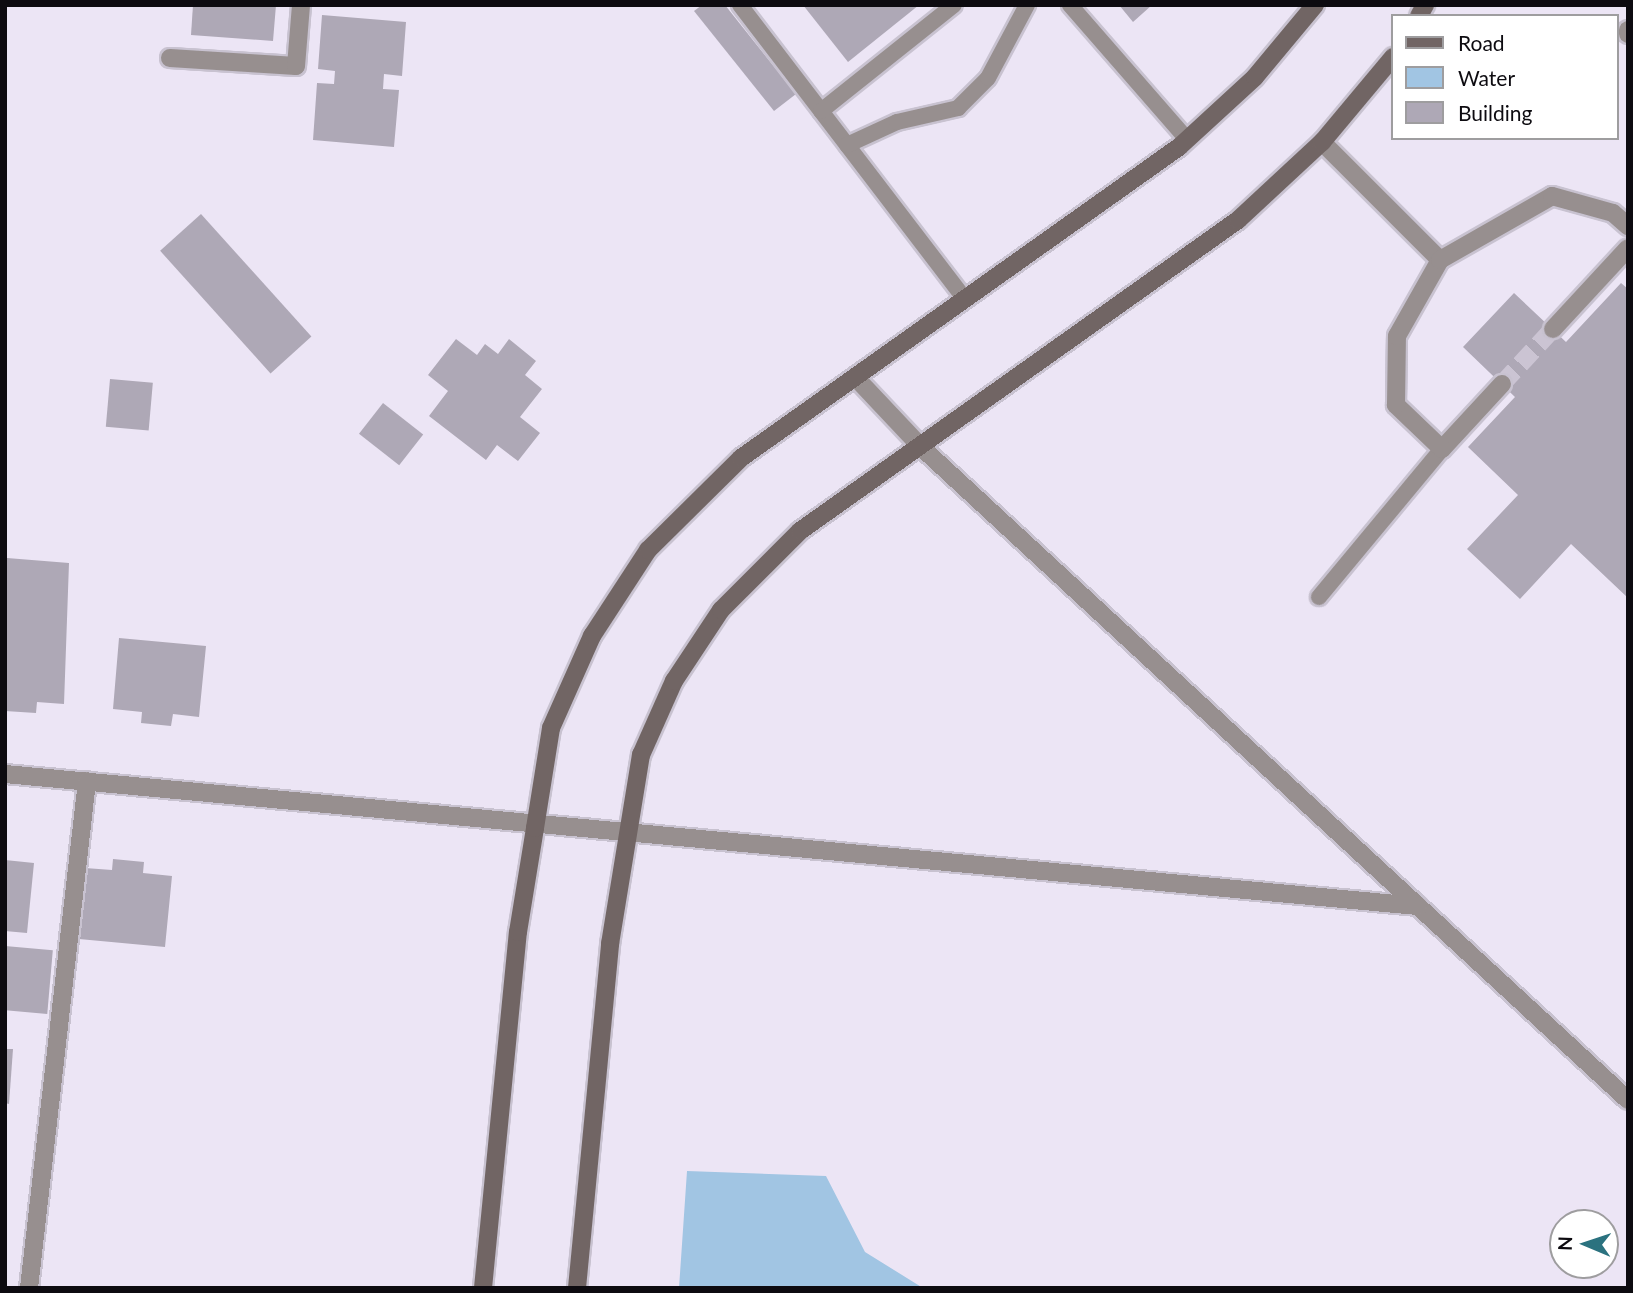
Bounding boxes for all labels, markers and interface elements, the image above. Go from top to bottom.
legend [1392,14,1619,140]
text: Road [1458,30,1505,55]
text: Water [1458,65,1515,90]
text: Building [1458,100,1533,125]
north arrow [1549,1209,1619,1279]
text: N [1553,1236,1576,1251]

